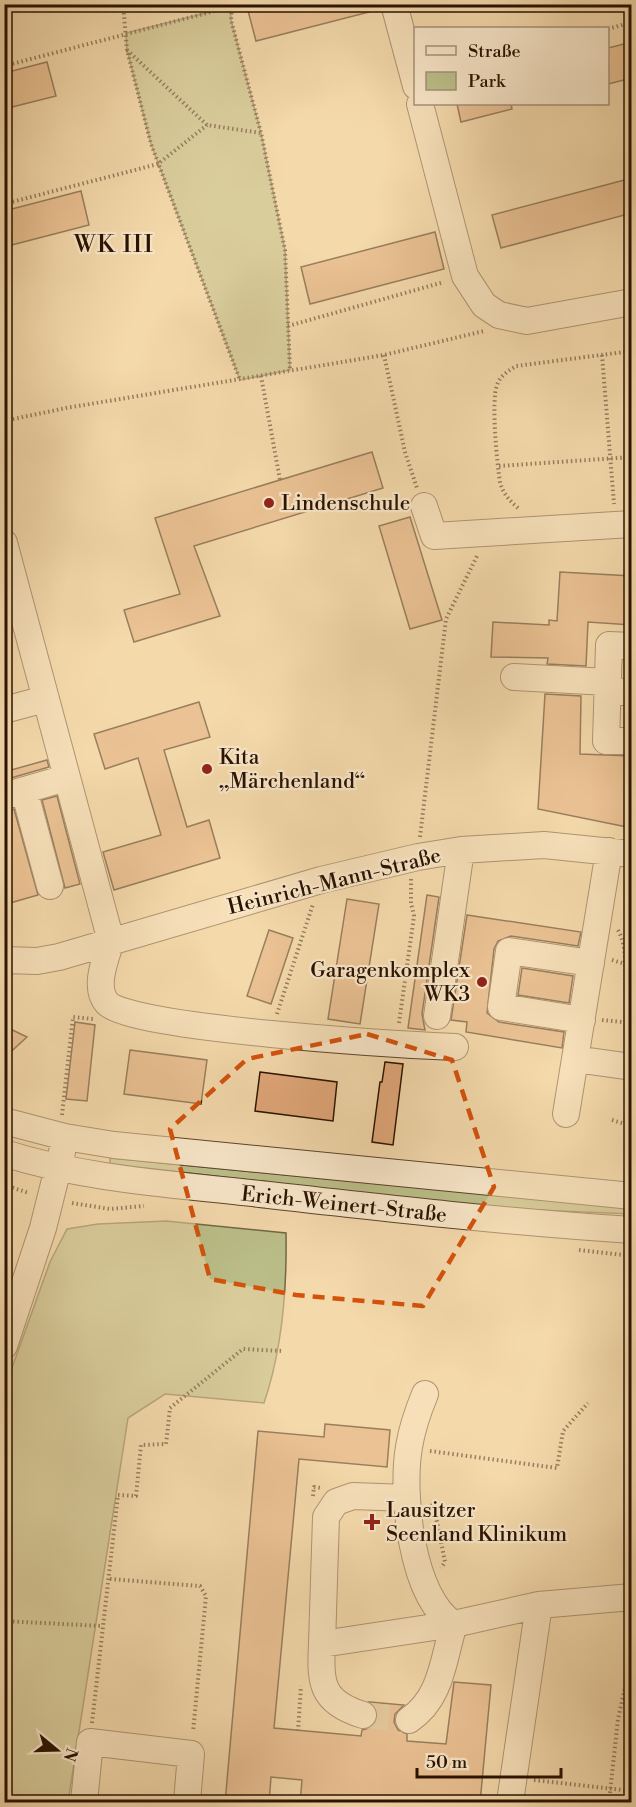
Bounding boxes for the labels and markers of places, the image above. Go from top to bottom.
place label: Lindenschule [281,491,410,517]
marker: Lindenschule [262,496,276,510]
place label: Kita „Märchenland“ [219,745,365,795]
marker: Kita „Märchenland“ [200,762,214,776]
place label: Garagenkomplex WK3 [310,958,470,1008]
marker: Garagenkomplex WK3 [475,975,489,989]
place label: Lausitzer Seenland Klinikum [386,1498,567,1548]
marker: Lausitzer Seenland Klinikum [363,1513,381,1531]

